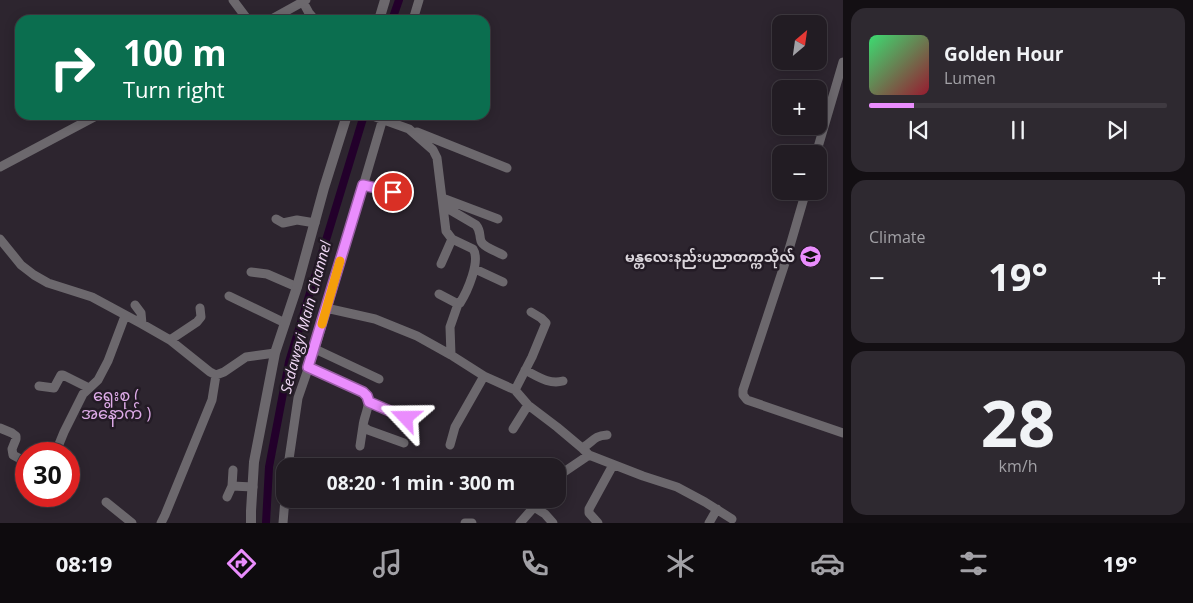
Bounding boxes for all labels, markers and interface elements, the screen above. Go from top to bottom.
north arrow [772,15,828,70]
map controls [772,15,827,200]
text: 100 m [123,29,227,76]
icon: right [40,35,105,100]
text: Golden Hour [944,41,1063,67]
text: Lumen [944,67,996,89]
text: Turn right [123,74,225,104]
button: + [772,80,827,135]
icon: previous [905,116,933,144]
icon: pause [1004,116,1032,144]
icon: next [1103,116,1131,144]
button: − [772,145,827,200]
pin [372,171,414,213]
icon: arrive [379,178,407,206]
text: Climate [869,226,926,248]
water label: Sedawgyi Main Channel [275,237,335,395]
school or university icon: မန္တလေးနည်းပညာတက္ကသိုလ် [799,244,823,268]
place label: မန္တလေးနည်းပညာတက္ကသိုလ် [625,247,795,269]
text: 19° [988,250,1048,302]
text: − [869,258,885,296]
text: + [1151,258,1167,296]
text: 28 [981,378,1055,466]
district label: ရွေးစု ( အနောက် ) [81,384,151,427]
position arrow [379,391,431,443]
speed limit sign: 30 [15,442,80,507]
text: km/h [999,455,1037,477]
text: 08:20 · 1 min · 300 m [327,470,515,496]
icon: directions [224,546,259,581]
icon: music [370,546,405,581]
icon: phone [517,546,552,581]
icon: climate [663,546,698,581]
icon: car [810,546,845,581]
icon: filters [956,546,991,581]
text: 08:19 [56,548,112,578]
text: 19° [1103,548,1137,578]

